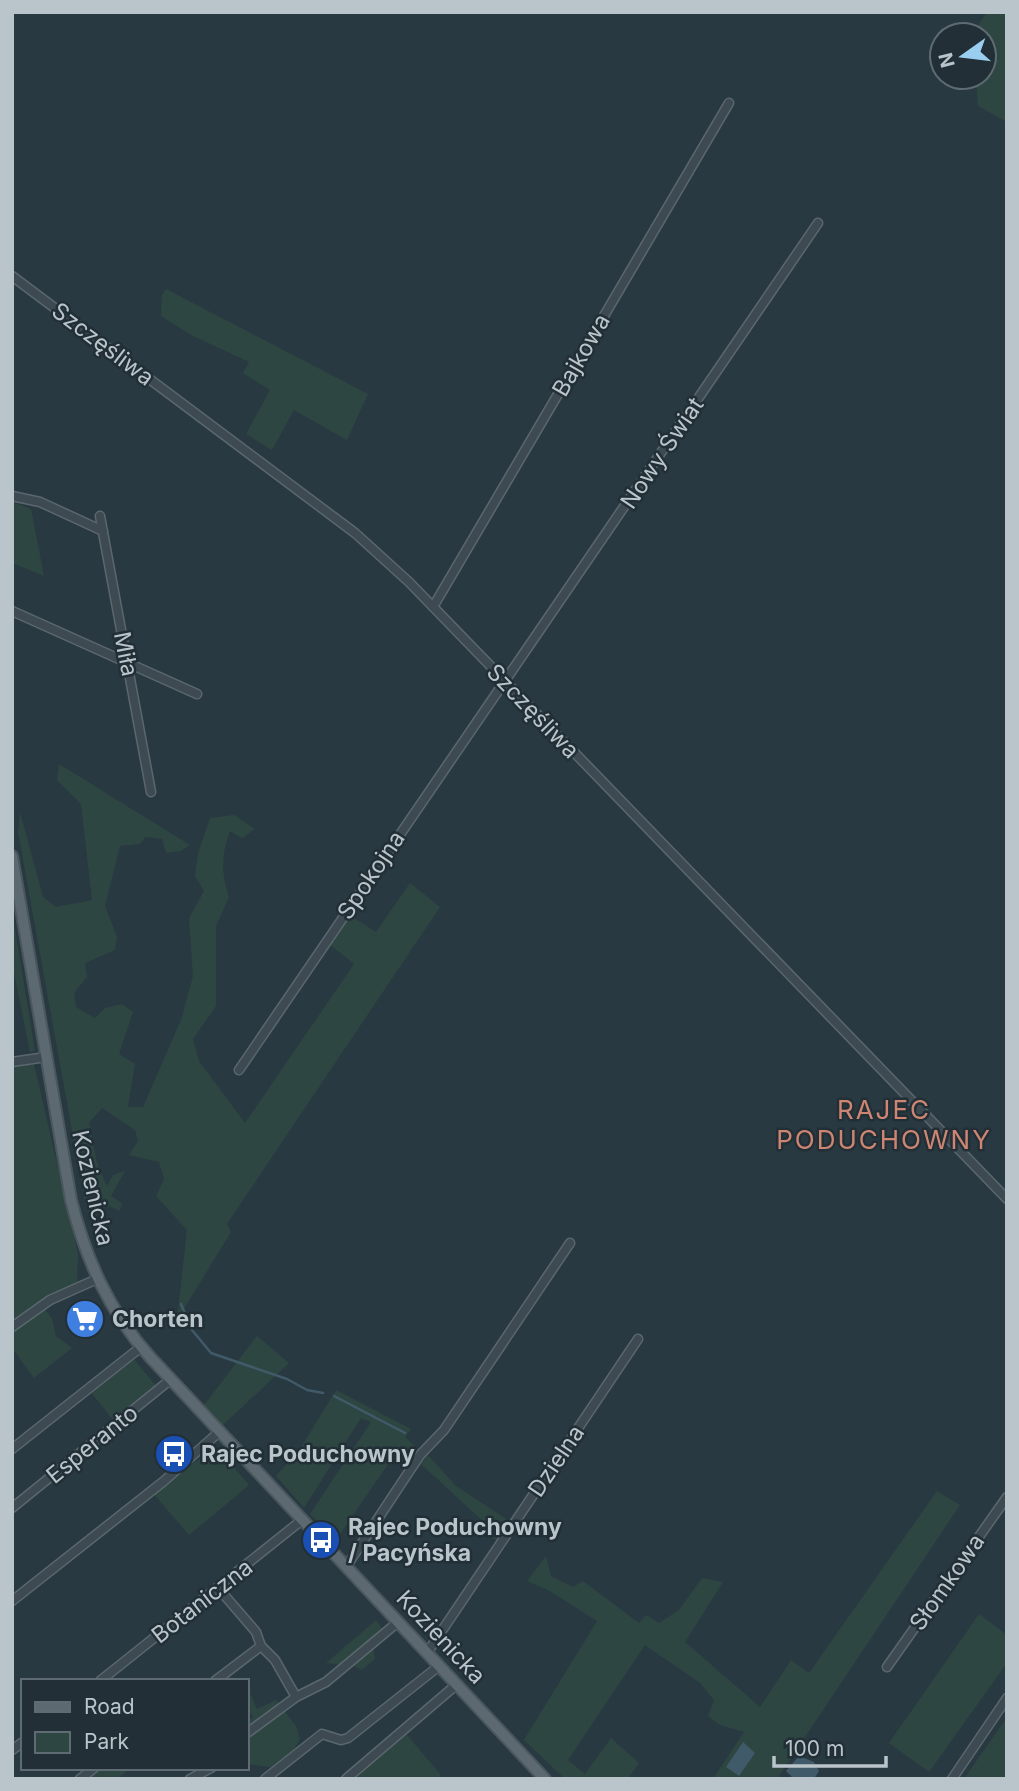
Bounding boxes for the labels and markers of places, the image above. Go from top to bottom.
supermarket icon: Chorten [64,1298,106,1340]
place label: Chorten [112,1305,203,1333]
bus stop icon: Rajec Poduchowny [153,1433,195,1475]
place label: Rajec Poduchowny [201,1440,415,1468]
place label: Rajec Poduchowny / Pacyńska [348,1513,562,1567]
bus stop icon: Rajec Poduchowny / Pacyńska [300,1519,342,1561]

